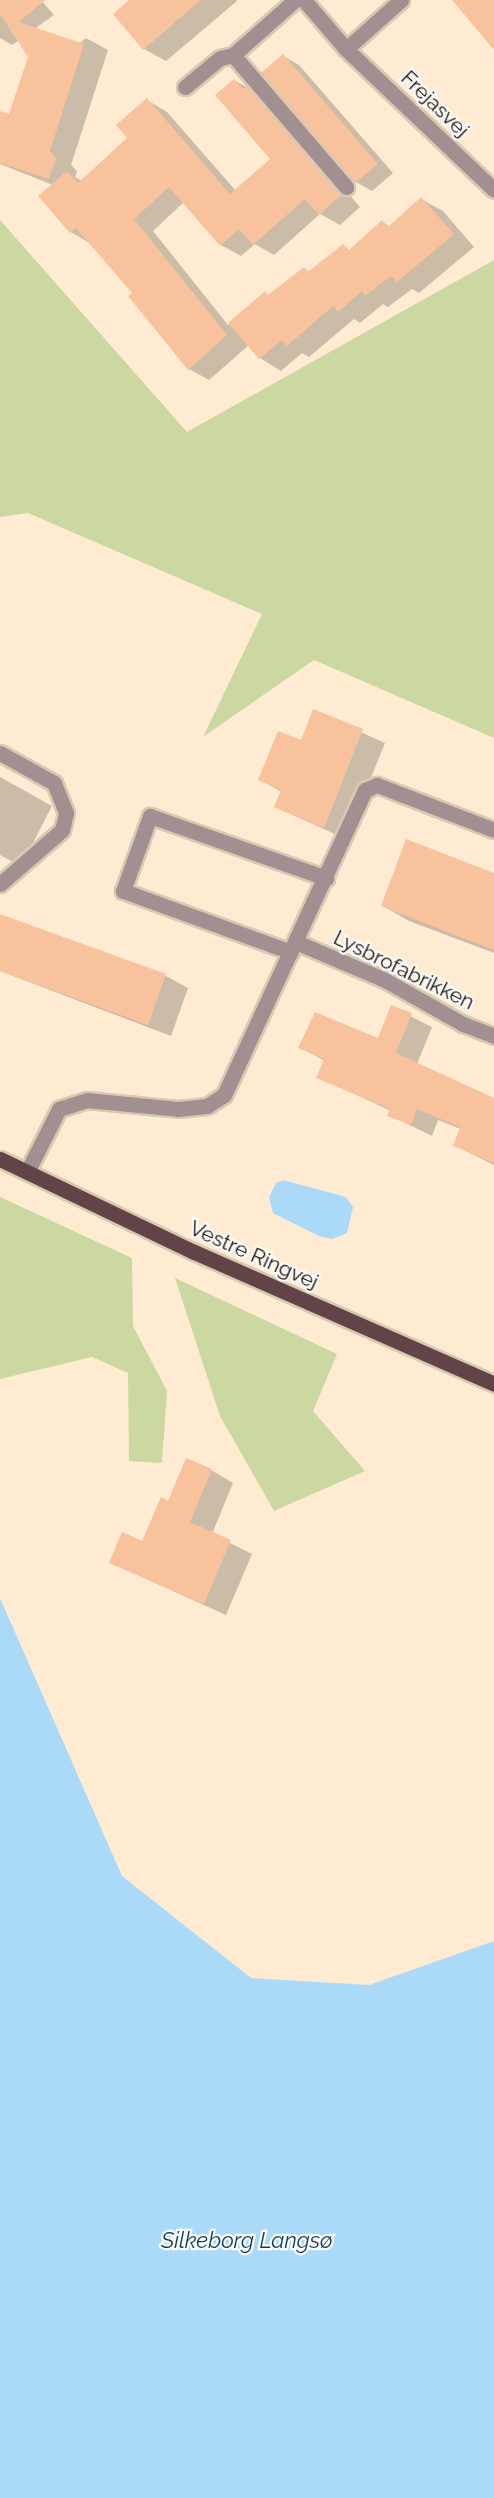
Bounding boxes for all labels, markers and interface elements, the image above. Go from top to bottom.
street label: Frejasvej [396,65,474,143]
street label: Lysbrofabrikken [329,925,479,1015]
street label: Vestre Ringvej [186,1215,322,1295]
water label: Silkeborg Langsø [161,2228,333,2254]

